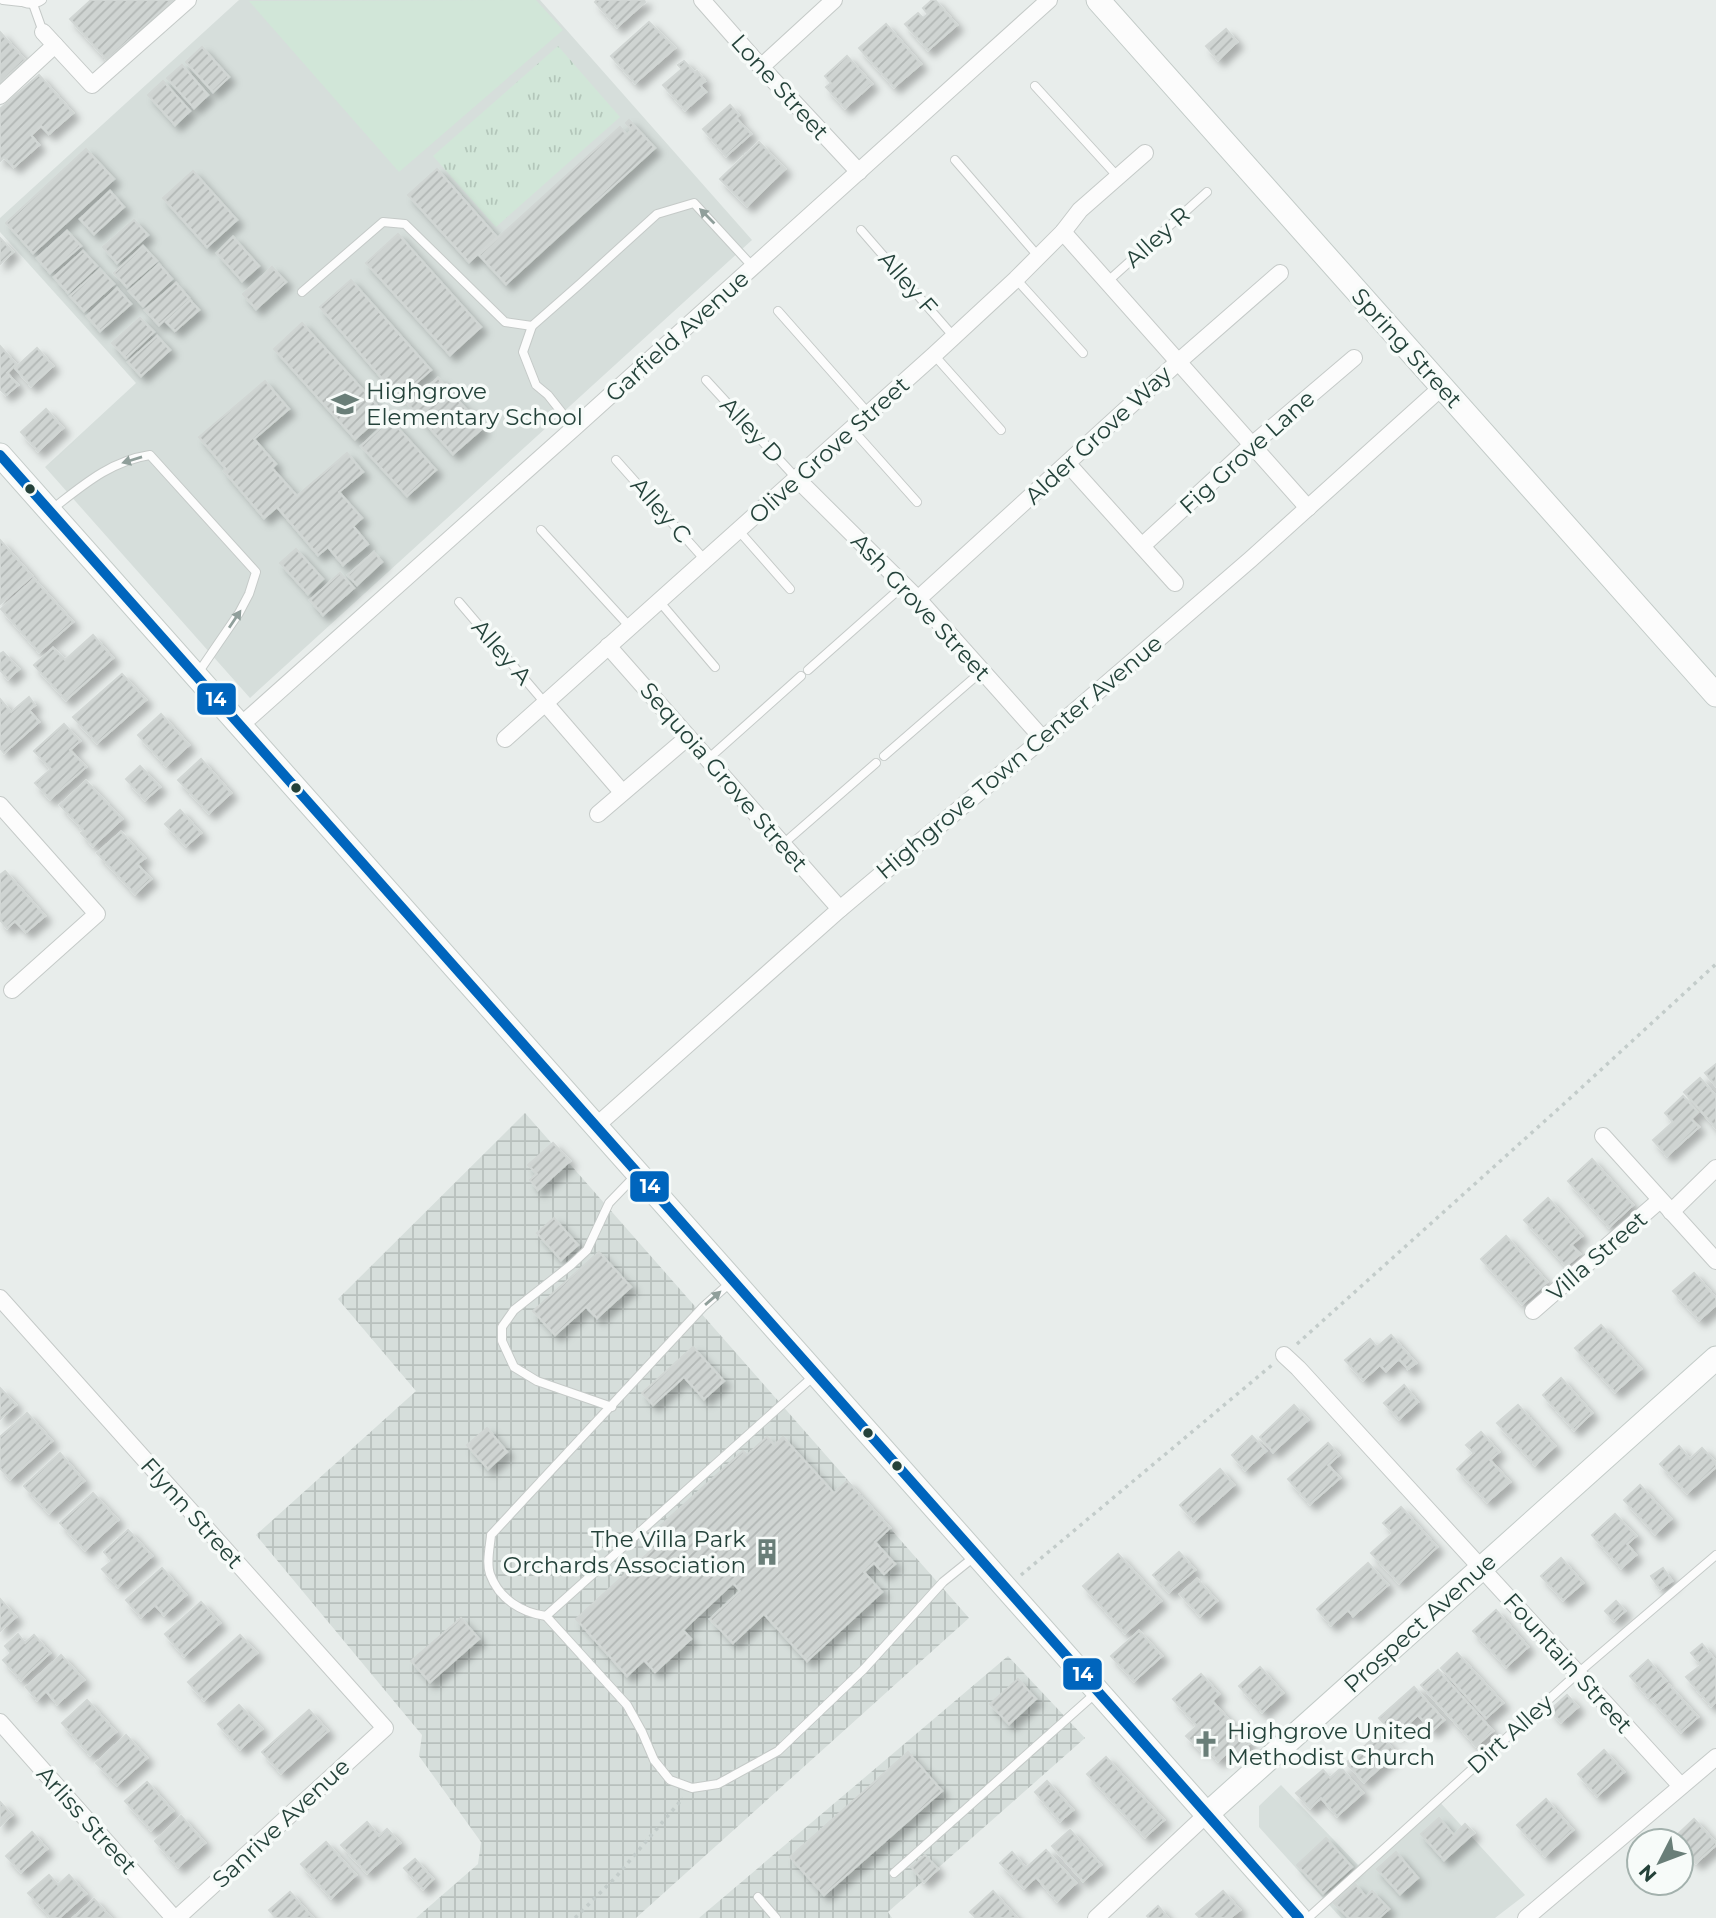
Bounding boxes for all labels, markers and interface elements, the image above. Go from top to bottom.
street label: Lone Street [725,28,835,146]
street label: Alley R [1119,201,1195,273]
one-way arrow [700,208,716,225]
street label: Alley F [873,245,943,321]
street label: Garfield Avenue [599,264,755,408]
street label: Spring Street [1346,282,1468,414]
street label: Alder Grove Way [1019,360,1177,510]
street label: Olive Grove Street [743,371,915,529]
place label: Highgrove Elementary School [366,377,583,431]
street label: Fig Grove Lane [1174,384,1320,520]
school or university icon: Highgrove Elementary School [330,389,360,419]
street label: Alley D [714,391,790,469]
one-way arrow [122,455,143,465]
street label: Alley C [625,472,697,548]
unlabelled marker [23,482,37,496]
street label: Ash Grove Street [845,527,997,687]
one-way arrow [228,609,241,629]
street label: Alley A [466,614,538,691]
street label: Highgrove Town Center Avenue [870,629,1168,885]
street label: Sequoia Grove Street [634,677,814,877]
line badge: 14 [196,682,237,716]
text: 14 [206,688,226,711]
unlabelled marker [289,781,303,795]
line badge: 14 [629,1170,670,1203]
text: 14 [640,1175,660,1198]
street label: Villa Street [1541,1205,1653,1307]
one-way arrow [704,1290,722,1306]
unlabelled marker [861,1426,875,1440]
street label: Flynn Street [135,1452,249,1574]
unlabelled marker [890,1459,904,1473]
place label: The Villa Park Orchards Association [503,1525,746,1579]
building icon: The Villa Park Orchards Association [752,1537,782,1567]
street label: Prospect Avenue [1338,1547,1502,1699]
street label: Fountain Street [1498,1587,1638,1739]
line badge: 14 [1062,1657,1103,1691]
text: 14 [1073,1663,1093,1686]
street label: Dirt Alley [1462,1688,1559,1780]
place label: Highgrove United Methodist Church [1227,1717,1435,1771]
church icon: Highgrove United Methodist Church [1191,1729,1221,1759]
street label: Sanrive Avenue [207,1752,355,1894]
street label: Arliss Street [31,1760,143,1880]
north arrow [1625,1827,1695,1897]
text: N [1634,1860,1661,1886]

